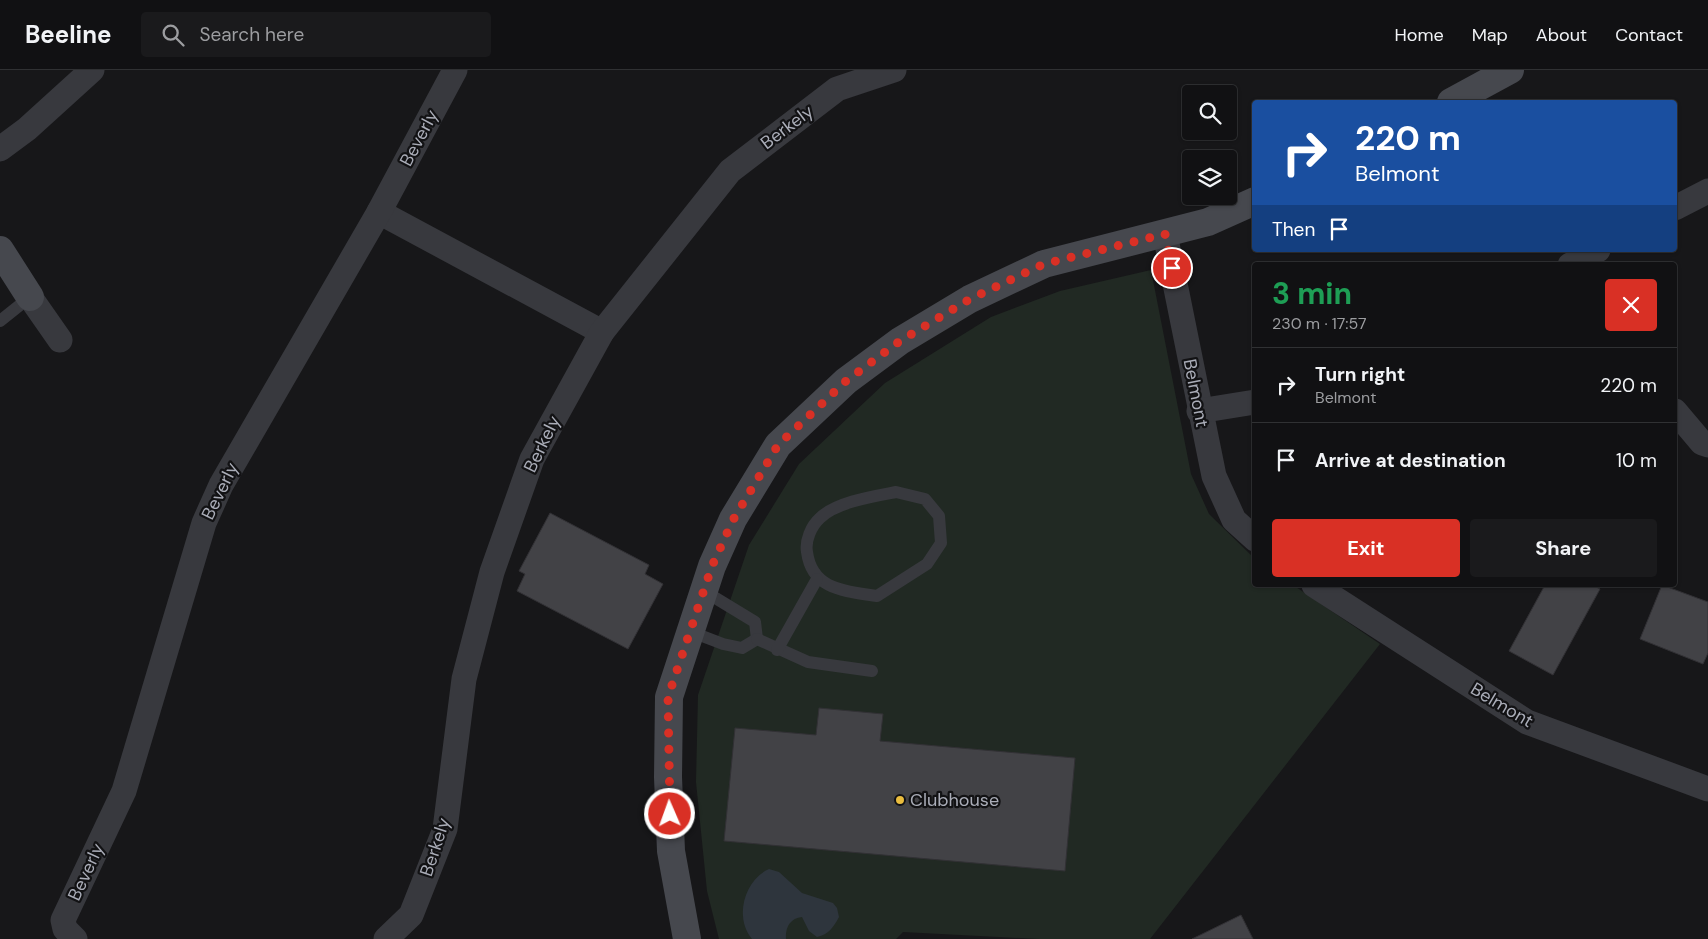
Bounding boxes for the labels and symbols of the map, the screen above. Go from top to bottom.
street label: Berkely [756,99,818,155]
street label: Beverly [394,106,444,170]
pin [1151,247,1193,289]
street label: Belmont [1178,357,1214,429]
street label: Berkely [518,412,566,476]
street label: Beverly [196,458,244,524]
street label: Belmont [1466,677,1538,733]
position arrow [643,787,695,839]
place label: Clubhouse [910,788,999,812]
marker: Clubhouse [894,794,906,806]
street label: Berkely [414,815,456,879]
street label: Beverly [62,839,110,905]

